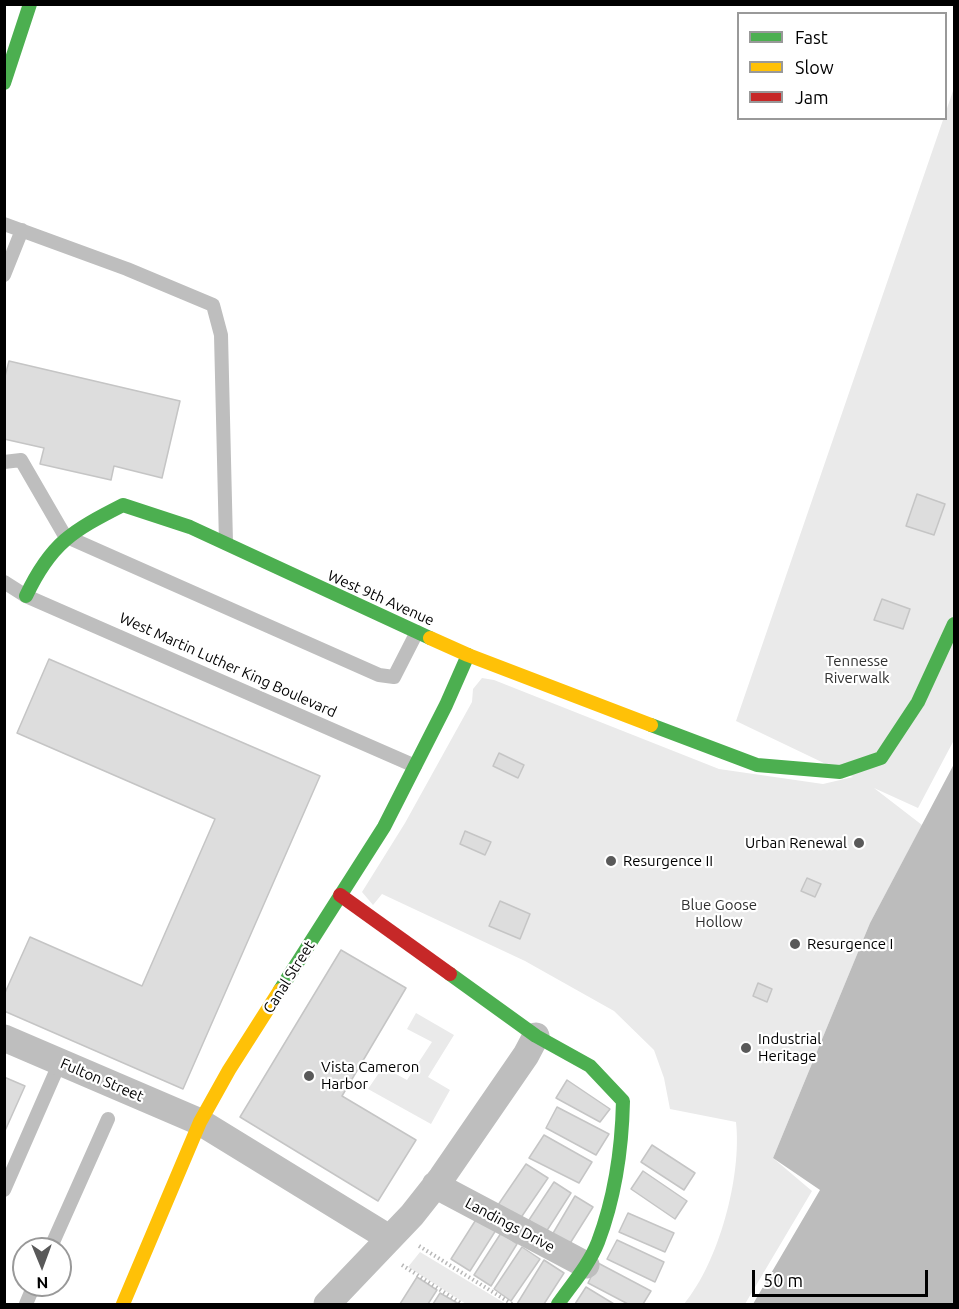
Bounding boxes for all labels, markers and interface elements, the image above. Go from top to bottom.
legend [737,12,947,120]
text: Fast [795,27,828,47]
text: Slow [795,57,834,77]
text: Jam [795,87,829,107]
street label: West 9th Avenue [325,566,437,630]
street label: West Martin Luther King Boulevard [117,609,339,721]
park label: Tennesse Riverwalk [824,652,890,687]
place label: Urban Renewal [745,834,847,852]
marker: Urban Renewal [852,836,866,850]
place label: Resurgence II [623,852,713,870]
marker: Resurgence II [604,854,618,868]
park label: Blue Goose Hollow [681,896,757,931]
place label: Resurgence I [807,935,893,953]
street label: Canal Street [260,937,318,1017]
marker: Resurgence I [788,937,802,951]
place label: Industrial Heritage [758,1030,821,1065]
marker: Industrial Heritage [739,1041,753,1055]
street label: Fulton Street [58,1054,146,1106]
place label: Vista Cameron Harbor [321,1058,419,1093]
marker: Vista Cameron Harbor [302,1069,316,1083]
street label: Landings Drive [462,1194,558,1256]
north arrow [12,1237,72,1297]
scale bar [755,1258,930,1296]
text: 50 m [763,1270,803,1290]
text: N [36,1274,48,1292]

